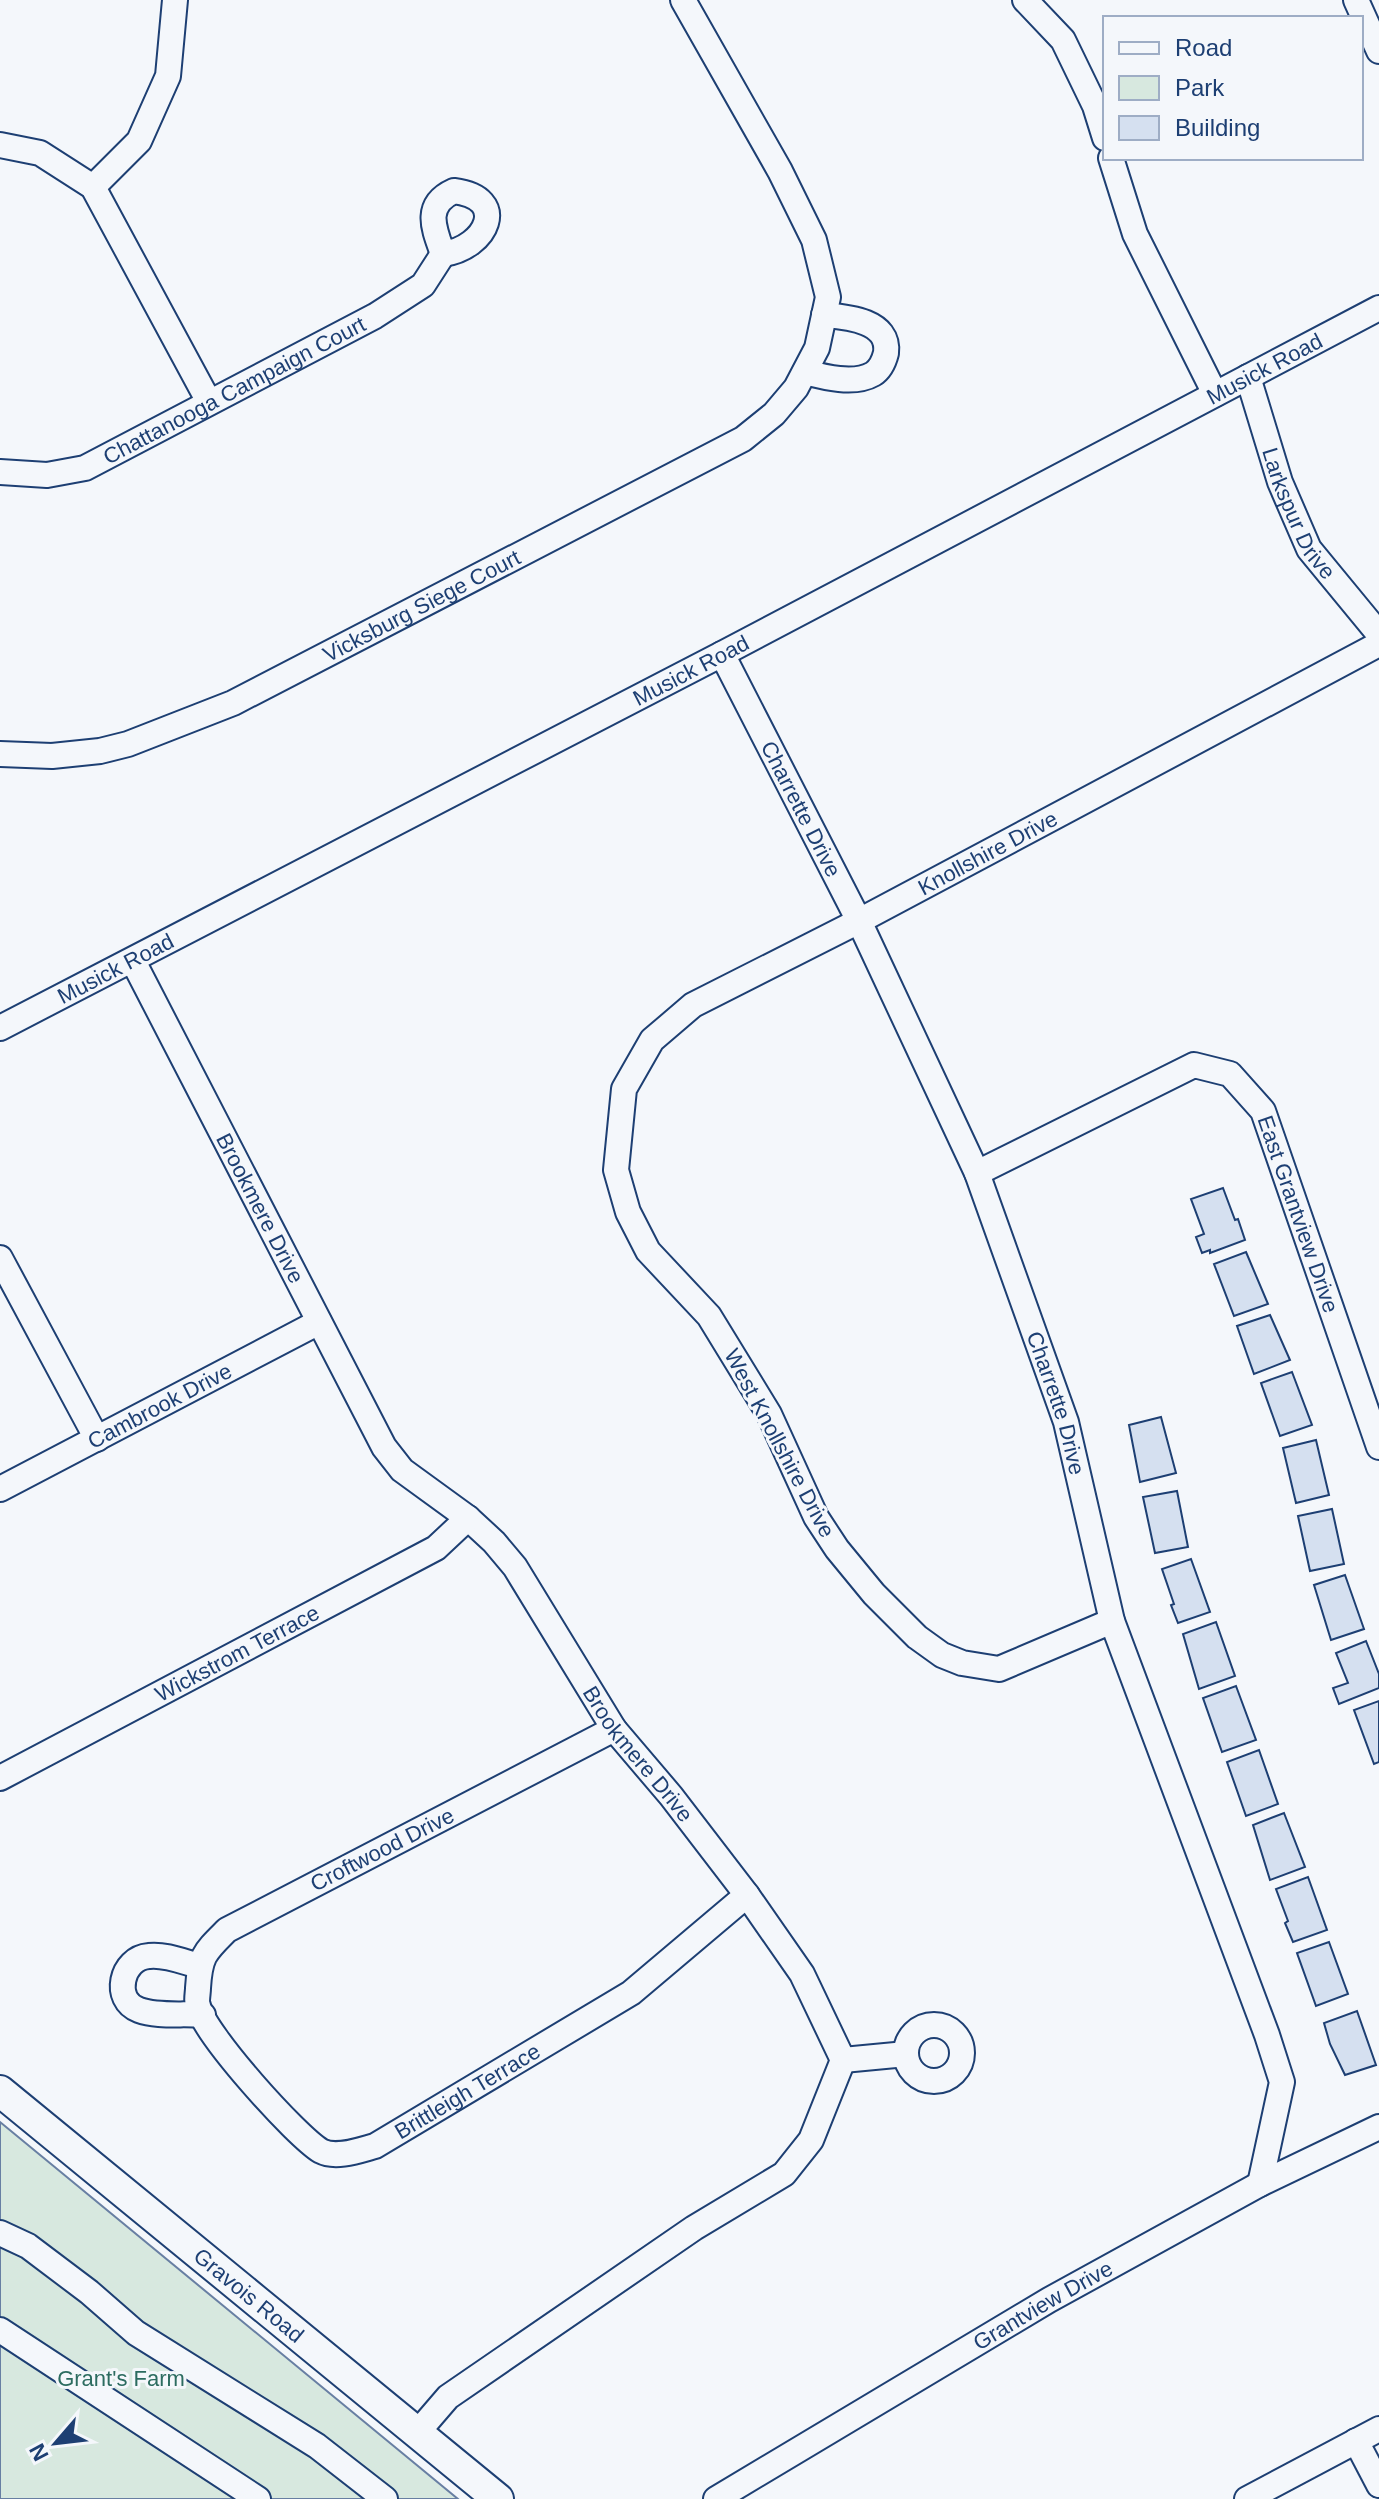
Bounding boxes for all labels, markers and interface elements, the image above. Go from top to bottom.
legend [1103,16,1363,160]
text: Road [1175,34,1232,61]
text: Park [1175,74,1225,101]
text: Building [1175,114,1260,141]
street label: Chattanooga Campaign Court [99,311,370,469]
street label: Musick Road [1202,328,1327,410]
street label: Larkspur Drive [1257,445,1340,584]
street label: Vicksburg Siege Court [319,545,524,667]
street label: Musick Road [629,630,753,711]
street label: Charrette Drive [756,737,846,881]
street label: Knollshire Drive [914,806,1062,900]
street label: Musick Road [53,928,178,1009]
street label: East Grantview Drive [1253,1112,1344,1316]
street label: Brookmere Drive [211,1129,309,1287]
street label: Charrette Drive [1022,1328,1090,1477]
street label: West Knollshire Drive [719,1345,840,1542]
street label: Cambrook Drive [83,1358,236,1454]
street label: Wickstrom Terrace [151,1600,324,1707]
street label: Brookmere Drive [578,1682,698,1827]
street label: Croftwood Drive [306,1803,458,1896]
street label: Brittleigh Terrace [390,2038,545,2144]
street label: Gravois Road [189,2243,309,2348]
street label: Grantview Drive [969,2256,1117,2355]
park label: Grant's Farm [57,2366,185,2391]
north arrow [16,2403,96,2483]
text: N [24,2439,54,2465]

